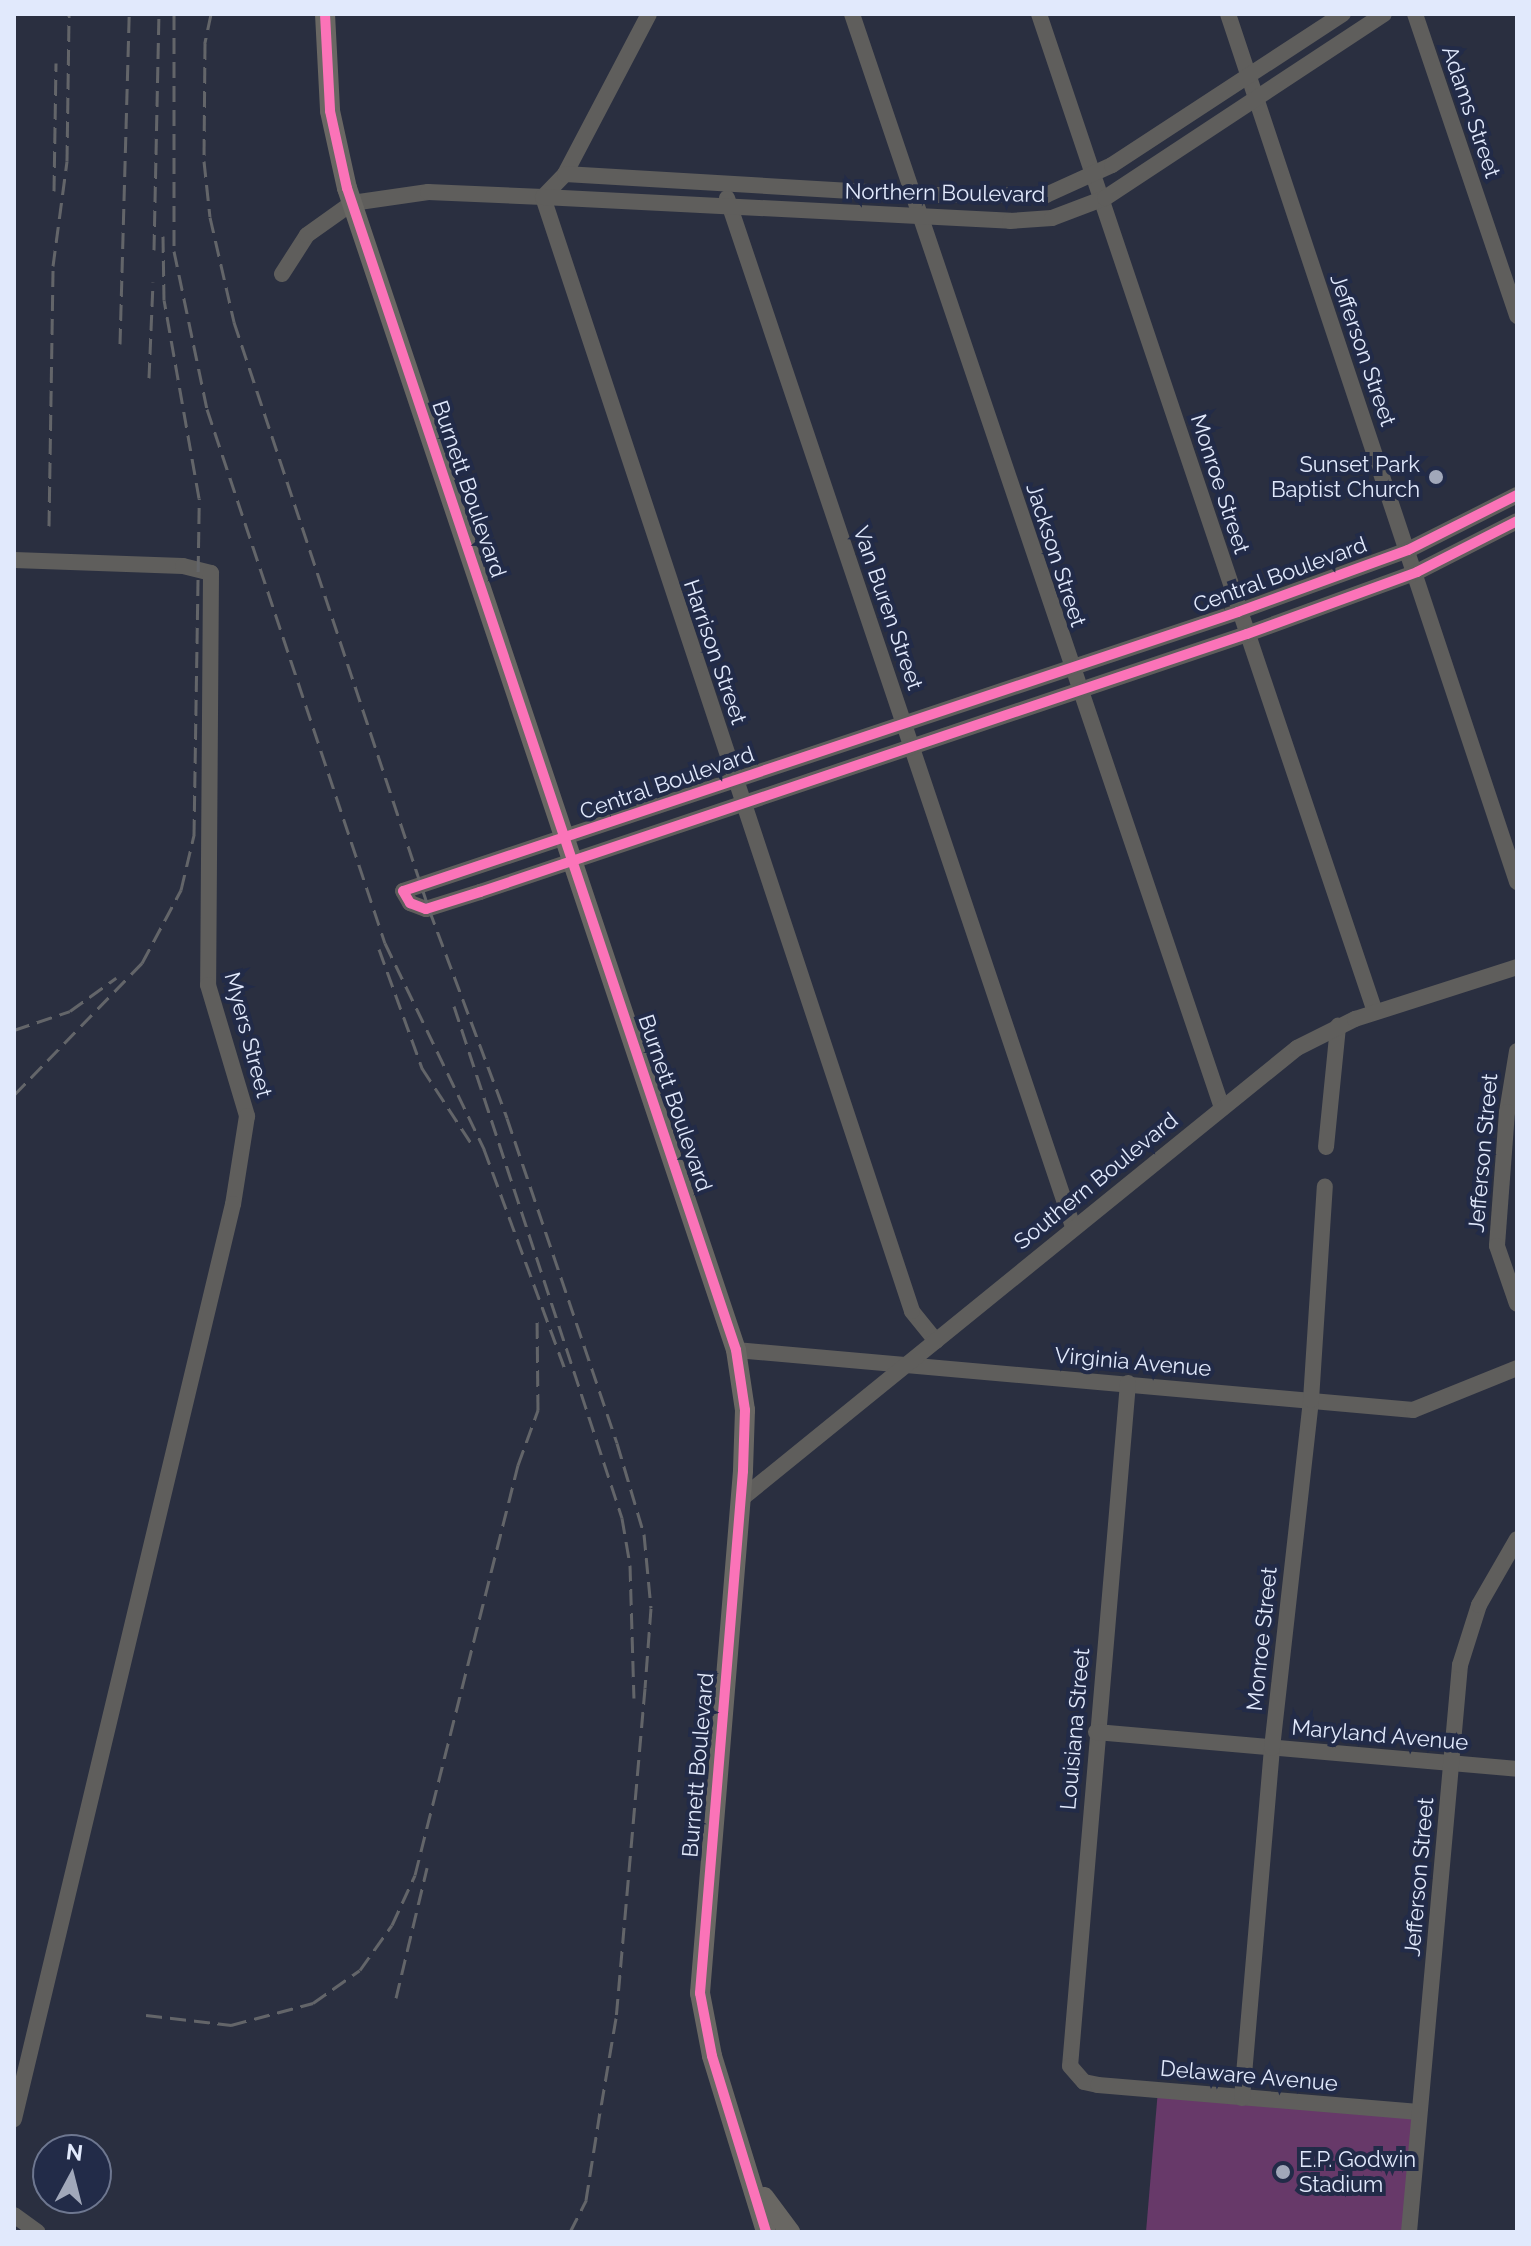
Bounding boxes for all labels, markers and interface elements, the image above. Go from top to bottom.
street label: Adams Street [1436,43,1506,181]
street label: Northern Boulevard [844,178,1046,208]
street label: Jefferson Street [1325,270,1401,430]
street label: Burnett Boulevard [426,397,512,581]
street label: Monroe Street [1185,411,1255,557]
place label: Sunset Park Baptist Church [1271,451,1420,502]
marker: Sunset Park Baptist Church [1427,468,1445,486]
street label: Jackson Street [1020,480,1092,630]
street label: Van Buren Street [848,523,928,693]
street label: Central Boulevard [1189,531,1371,619]
street label: Harrison Street [678,576,752,728]
street label: Central Boulevard [576,741,758,825]
street label: Myers Street [219,969,277,1101]
street label: Burnett Boulevard [632,1011,718,1195]
street label: Jefferson Street [1463,1072,1503,1234]
street label: Southern Boulevard [1009,1107,1183,1255]
street label: Virginia Avenue [1053,1342,1213,1382]
street label: Monroe Street [1241,1566,1283,1712]
street label: Louisiana Street [1055,1647,1095,1811]
street label: Burnett Boulevard [677,1672,719,1858]
street label: Maryland Avenue [1290,1714,1470,1756]
street label: Jefferson Street [1399,1796,1439,1958]
street label: Delaware Avenue [1159,2055,1339,2097]
north arrow [32,2134,112,2214]
text: N [65,2138,85,2166]
place label: E.P. Godwin Stadium [1299,2146,1416,2198]
marker: E.P. Godwin Stadium [1274,2163,1292,2181]

